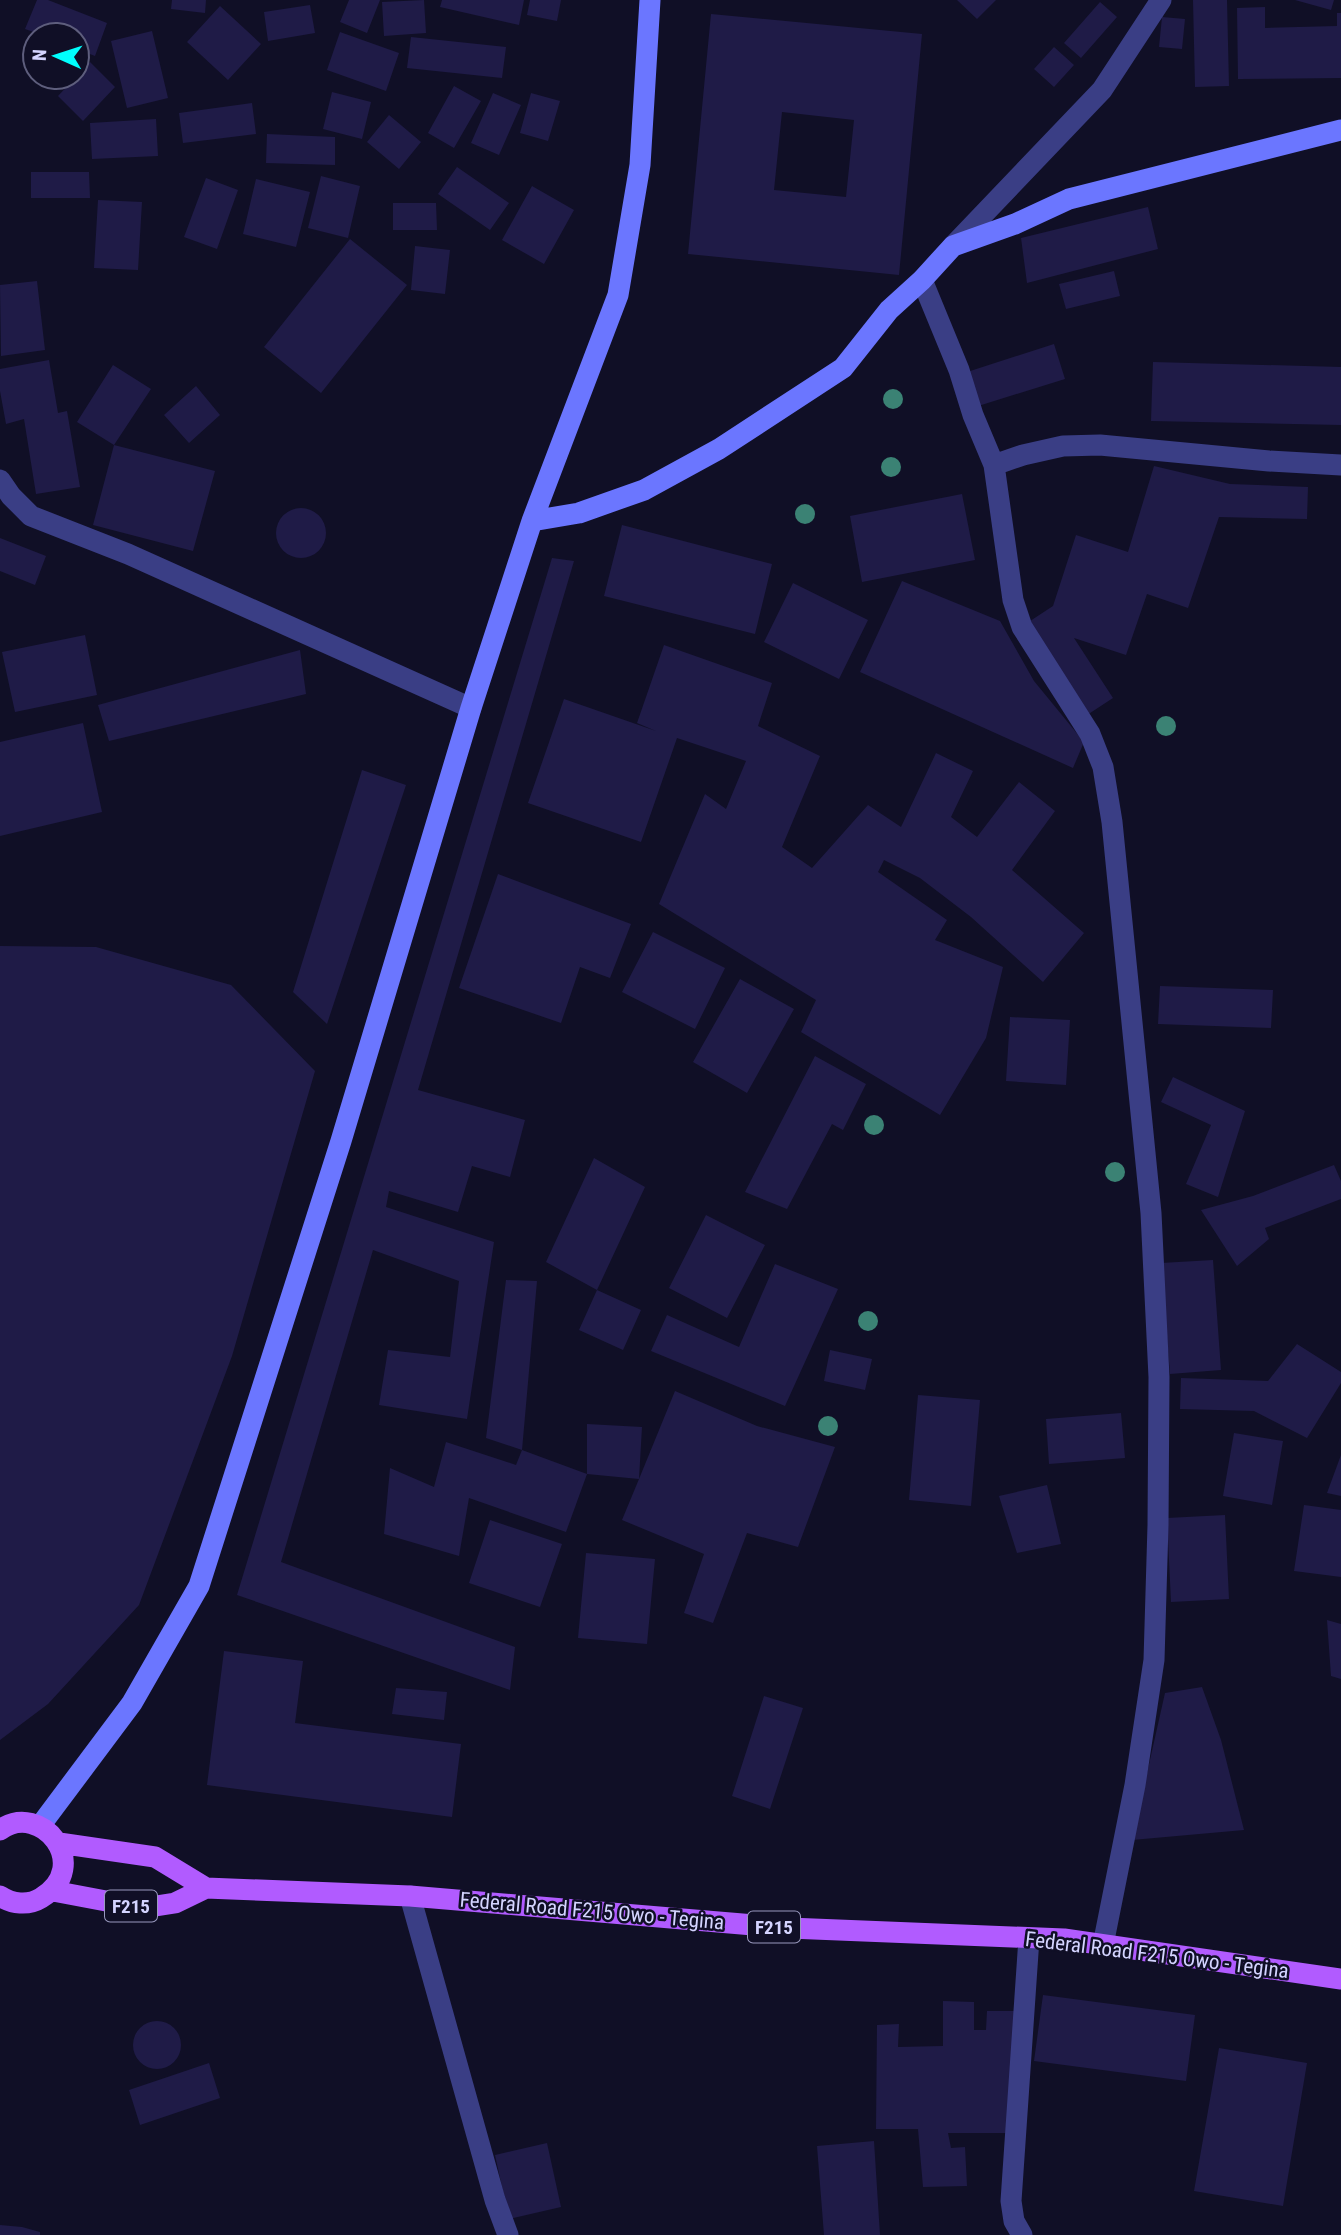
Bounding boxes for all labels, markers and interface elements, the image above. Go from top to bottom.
north arrow [21,21,91,91]
text: N [28,49,51,62]
street label: Federal Road F215 Owo - Tegina [459,1887,725,1935]
road number: F215 [105,1890,157,1922]
road number: F215 [748,1912,800,1942]
street label: Federal Road F215 Owo - Tegina [1024,1927,1290,1983]

